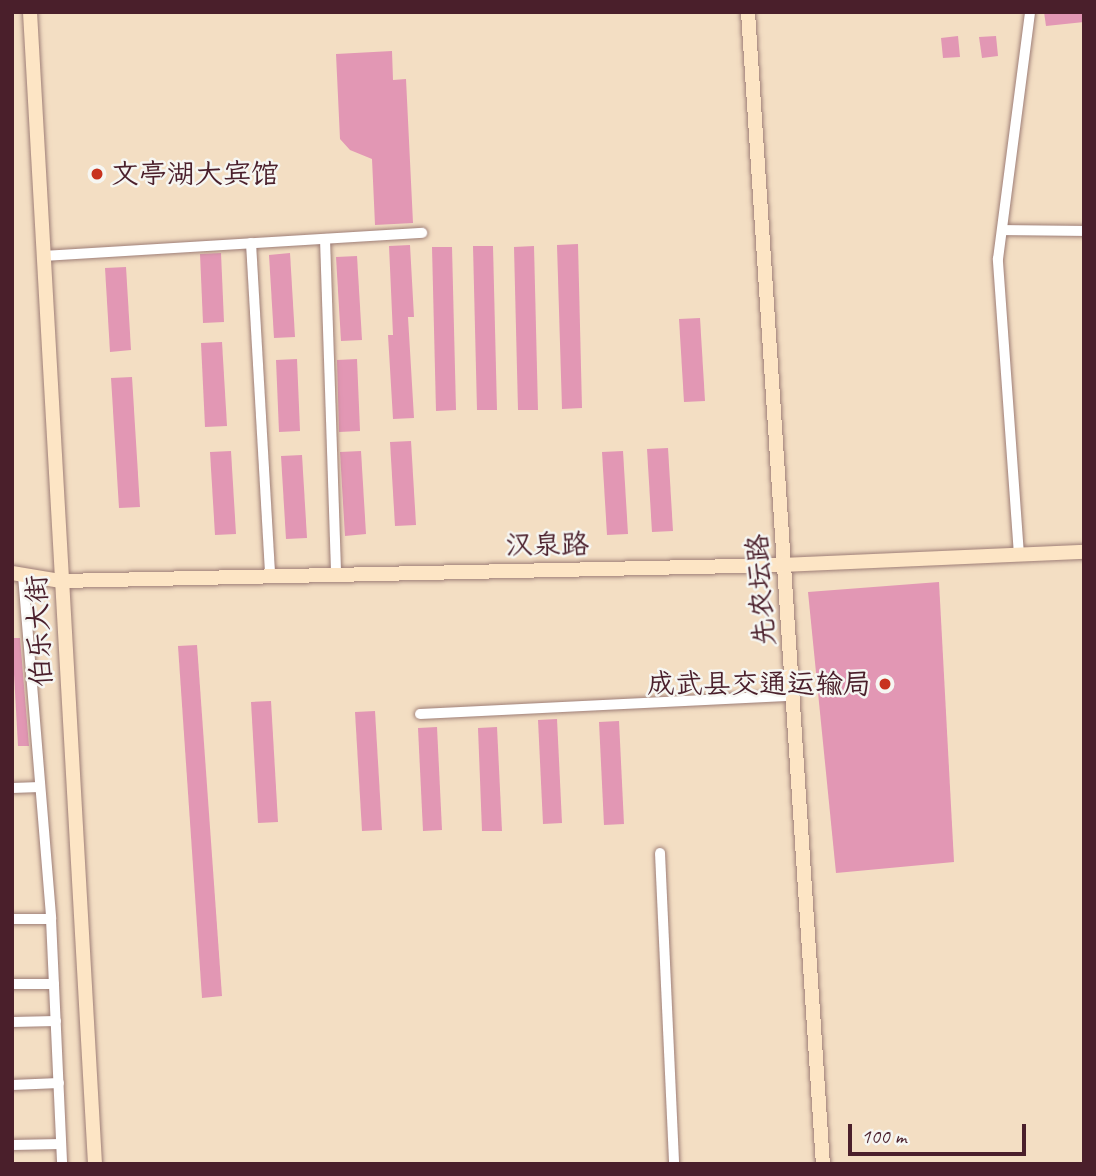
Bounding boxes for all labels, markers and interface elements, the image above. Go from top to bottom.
place label: 文亭湖大宾馆 [111,157,279,191]
marker: 文亭湖大宾馆 [89,166,105,182]
street label: 汉泉路 [505,527,589,563]
street label: 先农坛路 [740,533,782,647]
street label: 伯乐大街 [19,574,59,688]
place label: 成武县交通运输局 [647,667,871,701]
marker: 成武县交通运输局 [877,676,893,692]
scale bar [851,1110,1030,1154]
text: 100 m [861,1123,906,1149]

